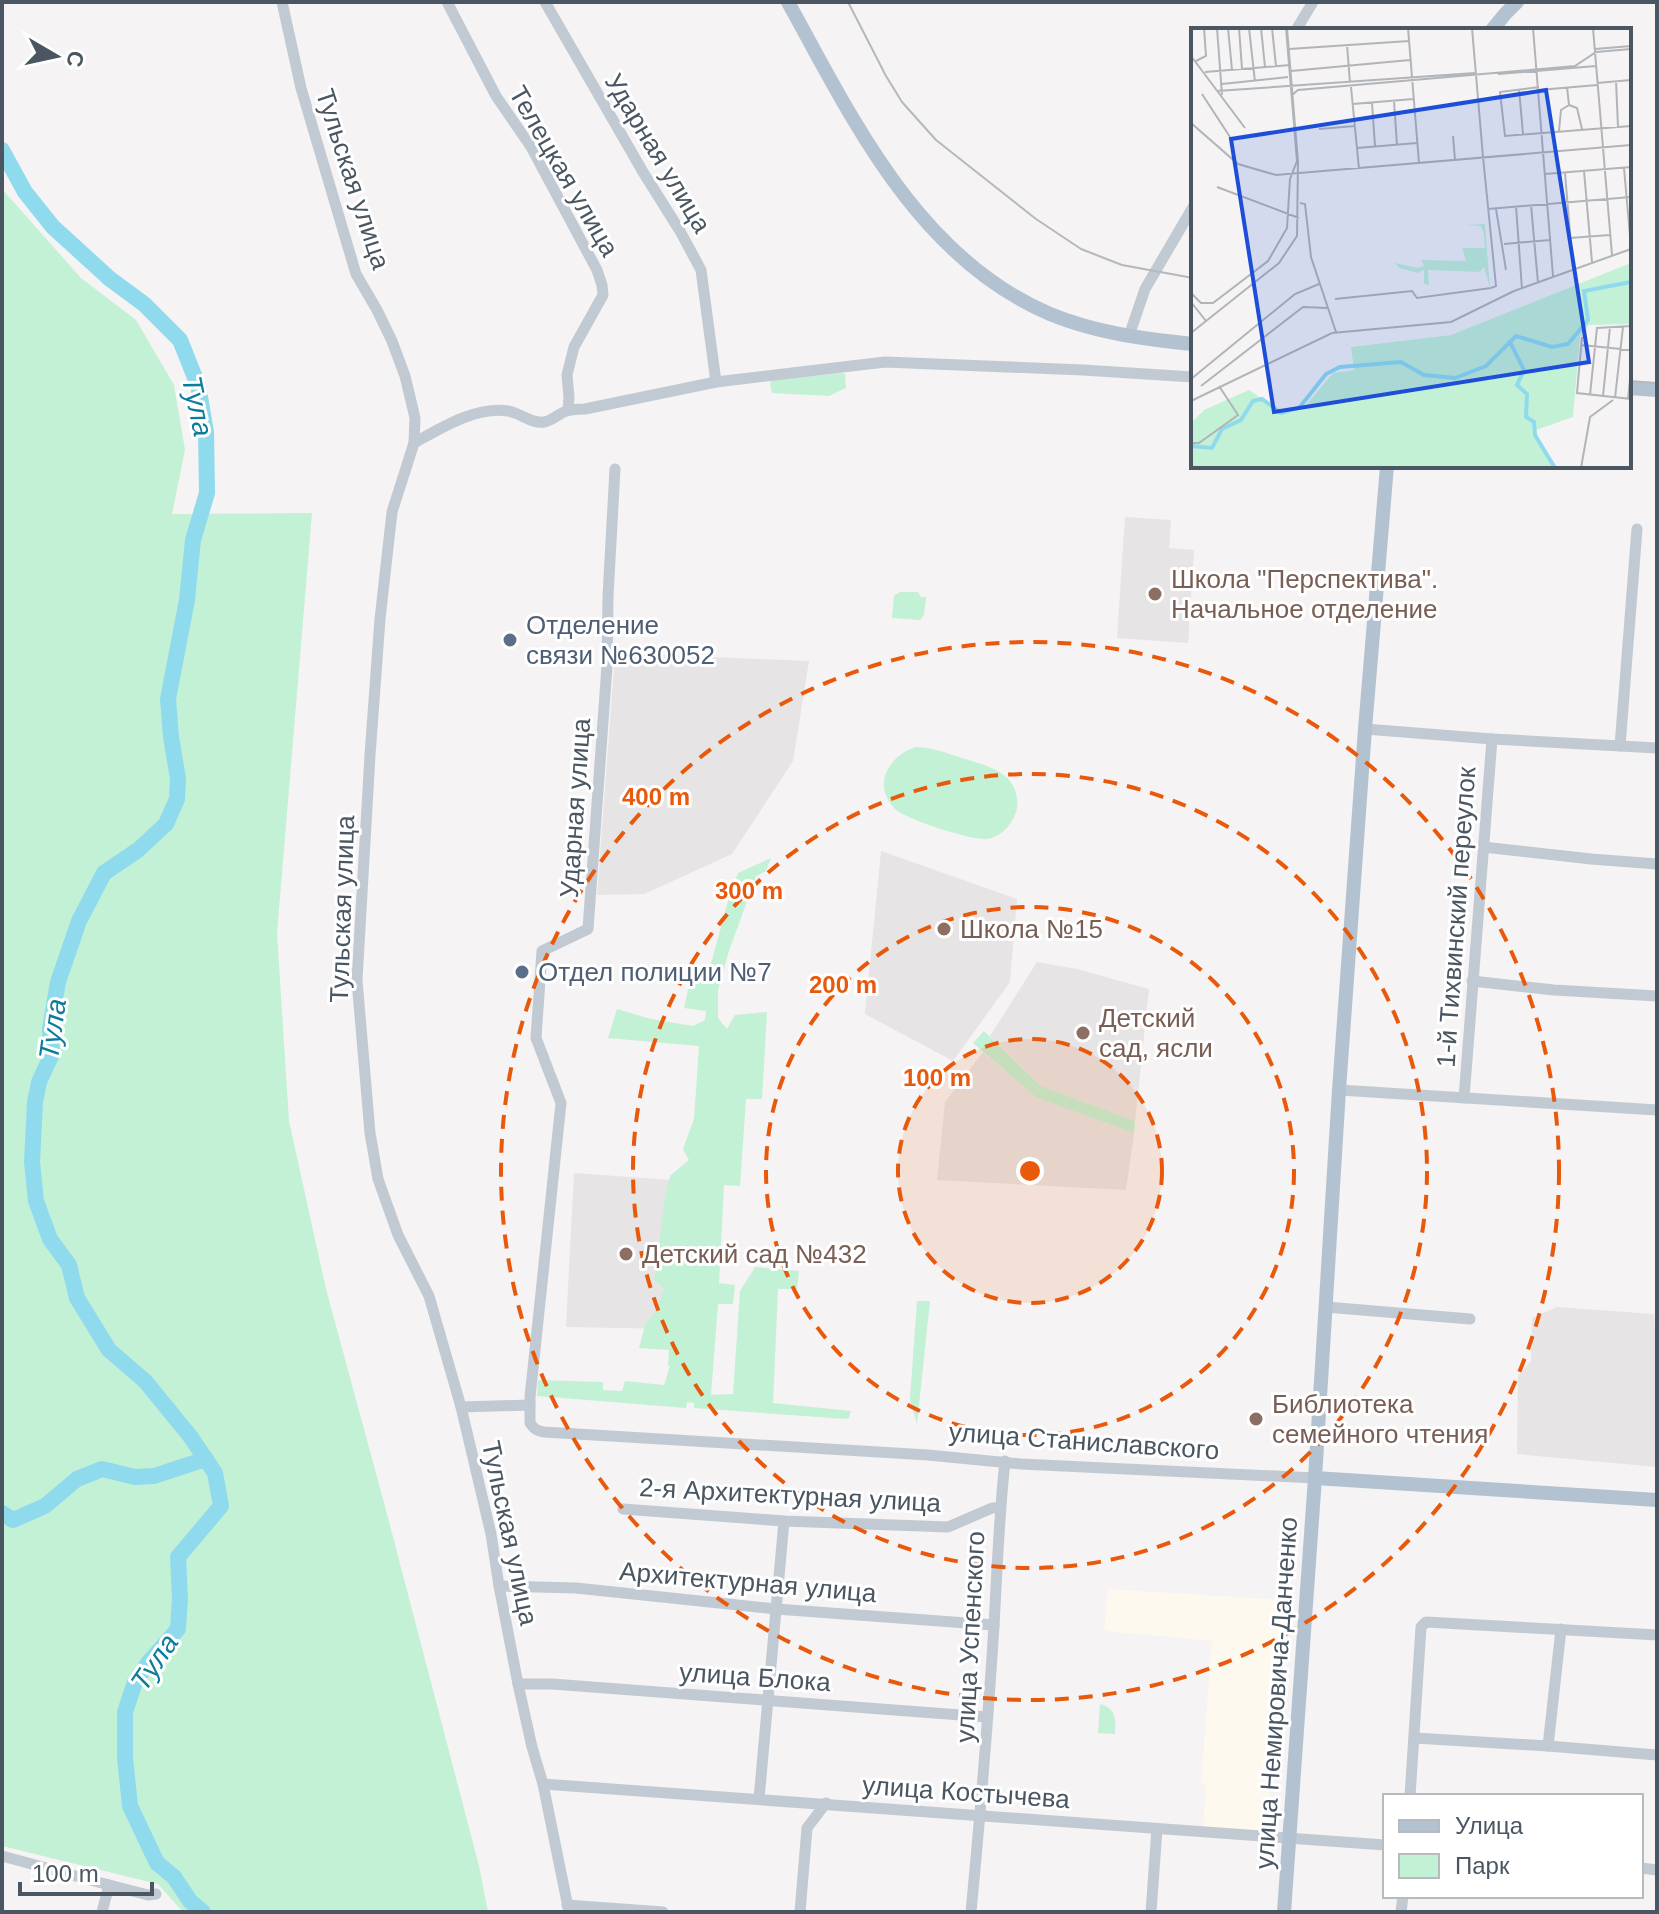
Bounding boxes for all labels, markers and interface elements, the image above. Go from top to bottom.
north arrow [16,16,96,96]
inset map [1191,28,1631,468]
text: С [62,49,89,69]
street label: Ударная улица [599,68,718,238]
street label: Телецкая улица [503,80,625,262]
street label: Тульская улица [310,85,396,273]
water label: Тула [176,373,219,439]
place label: Школа "Перспектива". Начальное отделение [1171,564,1438,624]
marker: Школа "Перспектива". Начальное отделение [1146,585,1164,603]
place label: Отделение связи №630052 [526,610,715,670]
marker: Отделение связи №630052 [501,631,519,649]
street label: Ударная улица [554,717,596,899]
street label: 1-й Тихвинский переулок [1431,765,1482,1068]
text: 400 m [622,783,690,810]
street label: Тульская улица [324,814,360,1003]
text: 300 m [715,877,783,904]
place label: Школа №15 [960,914,1103,944]
marker: Школа №15 [935,920,953,938]
place label: Отдел полиции №7 [538,957,772,987]
marker: Отдел полиции №7 [513,963,531,981]
text: 200 m [809,971,877,998]
water label: Тула [33,997,72,1062]
place label: Детский сад, ясли [1099,1003,1213,1063]
marker: Детский сад, ясли [1074,1024,1092,1042]
text: 100 m [903,1064,971,1091]
centre of rings [1016,1157,1044,1185]
place label: Детский сад №432 [642,1239,867,1269]
marker: Детский сад №432 [617,1245,635,1263]
place label: Библиотека семейного чтения [1272,1389,1488,1449]
marker: Библиотека семейного чтения [1247,1410,1265,1428]
street label: улица Станиславского [948,1417,1220,1465]
street label: Тульская улица [476,1438,544,1628]
street label: 2-я Архитектурная улица [638,1472,942,1518]
street label: улица Немировича-Данченко [1249,1516,1303,1870]
street label: улица Успенского [949,1530,991,1744]
street label: Архитектурная улица [618,1556,878,1608]
water label: Тула [124,1628,184,1696]
street label: улица Блока [678,1657,832,1697]
street label: улица Костычева [861,1770,1071,1814]
legend [1383,1794,1643,1898]
text: Улица [1455,1812,1524,1839]
scale bar [20,1846,152,1896]
text: Парк [1455,1852,1510,1879]
text: 100 m [32,1860,99,1887]

